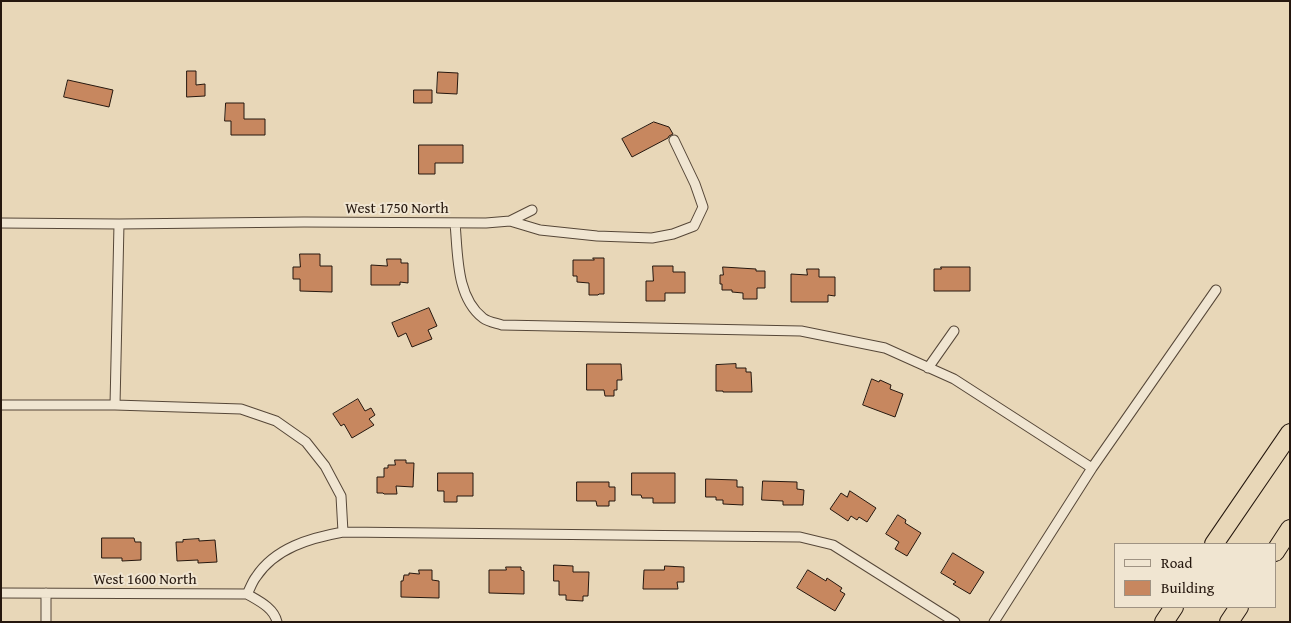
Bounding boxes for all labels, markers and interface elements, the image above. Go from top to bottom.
street label: West 1750 North [345,200,449,218]
legend [1114,543,1276,608]
text: Road [1161,552,1192,573]
street label: West 1600 North [93,571,197,589]
text: Building [1161,577,1214,598]

